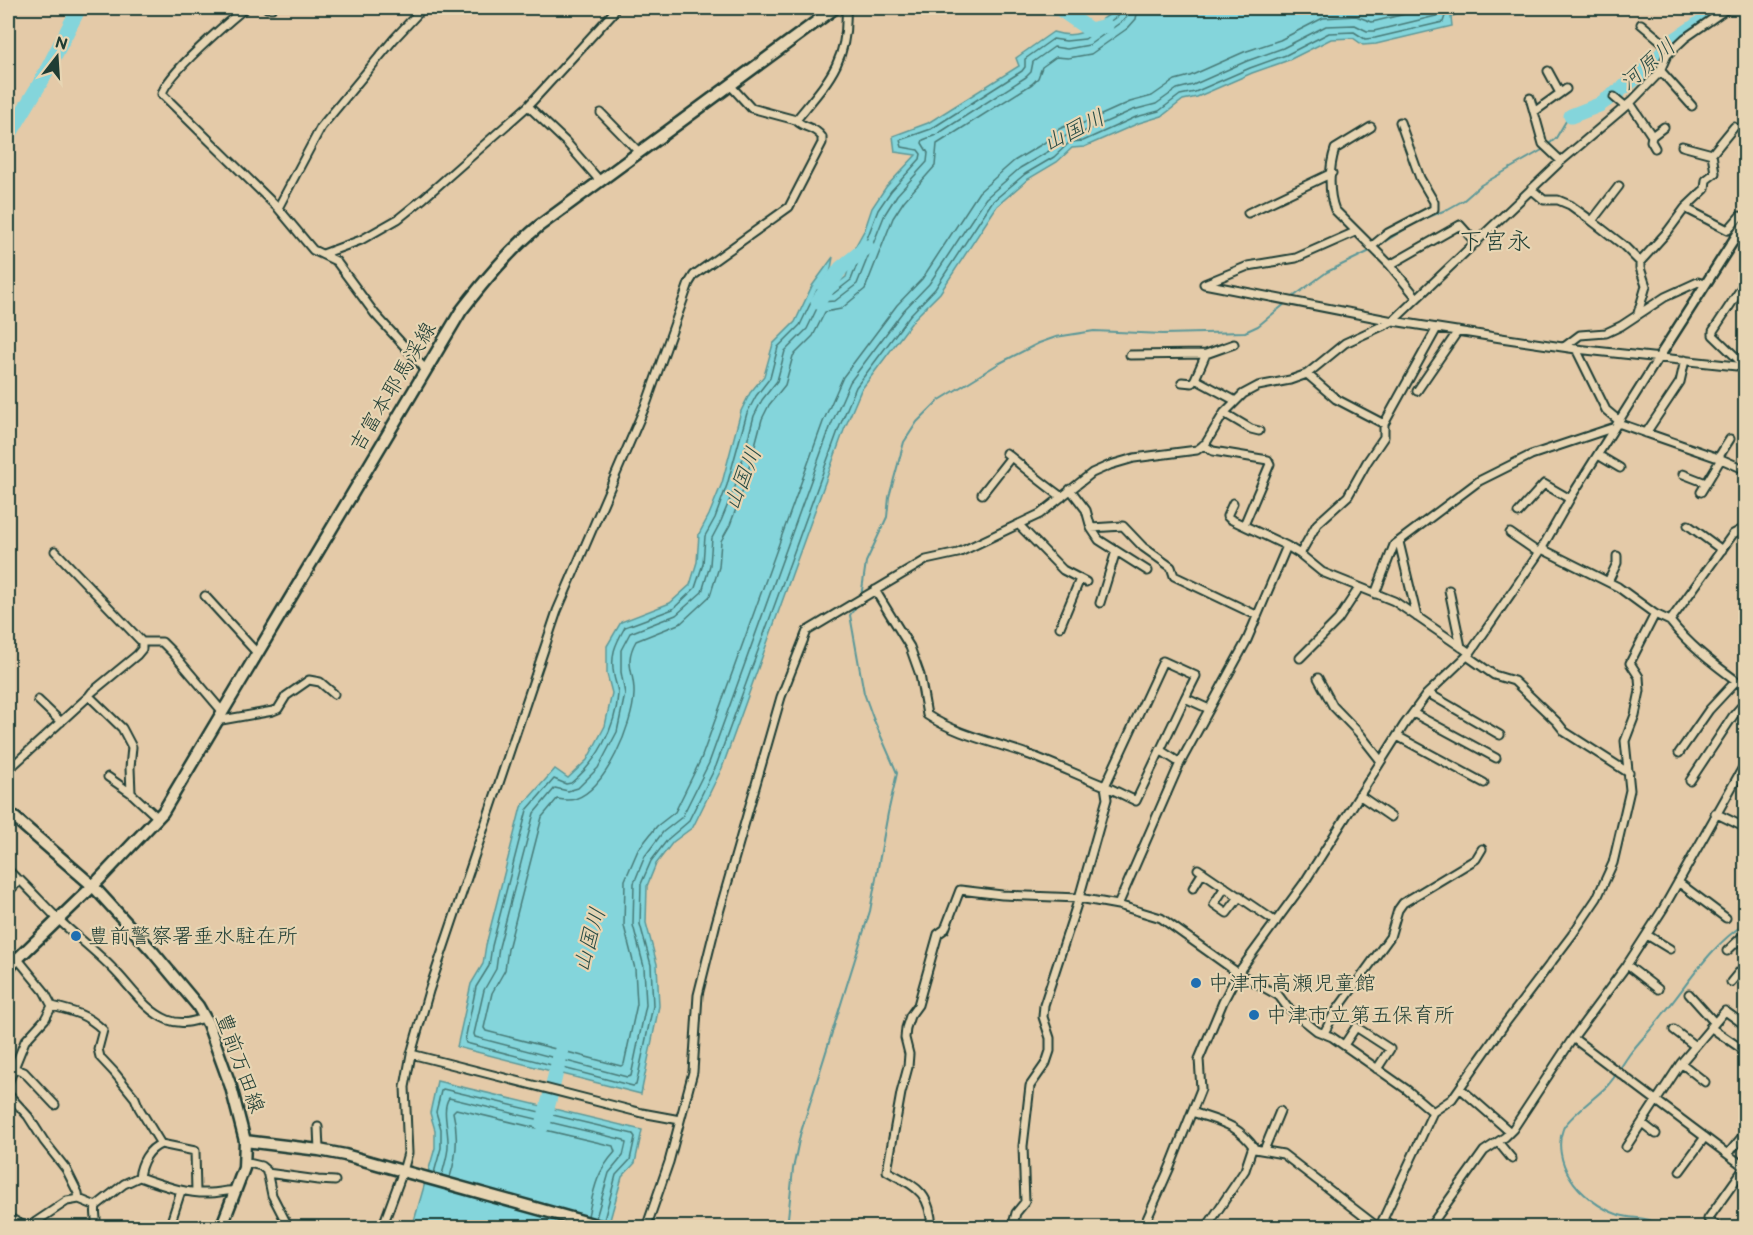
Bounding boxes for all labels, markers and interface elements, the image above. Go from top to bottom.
north arrow [27,27,87,87]
text: N [52,33,69,55]
water label: 河原川 [1614,33,1682,97]
water label: 山国川 [1038,104,1110,158]
district label: 下宮永 [1459,227,1531,256]
street label: 吉富本耶馬渓線 [344,318,442,456]
water label: 山国川 [718,443,768,515]
water label: 山国川 [568,905,612,975]
place label: 豊前警察署垂水駐在所 [88,924,298,949]
marker: 豊前警察署垂水駐在所 [69,929,83,943]
place label: 中津市高瀬児童館 [1208,971,1376,996]
marker: 中津市高瀬児童館 [1189,976,1203,990]
place label: 中津市立第五保育所 [1266,1003,1455,1028]
marker: 中津市立第五保育所 [1247,1008,1261,1022]
street label: 豊前万田線 [210,1009,270,1117]

